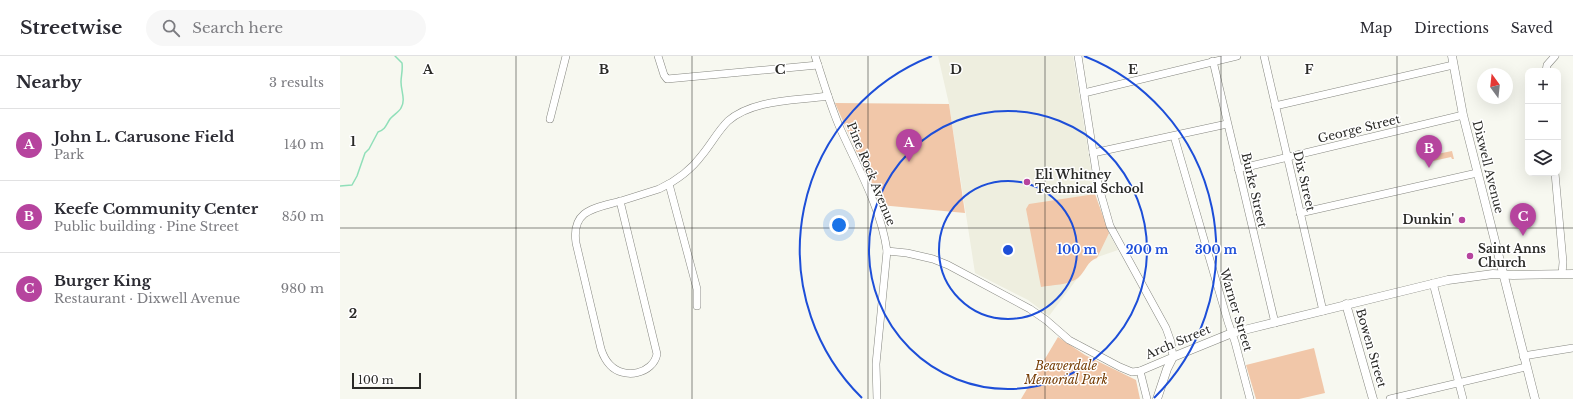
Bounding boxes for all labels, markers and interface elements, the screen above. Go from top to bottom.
search box [146,10,426,46]
text: Streetwise [20,16,122,39]
icon: search [160,17,182,39]
text: Search here [192,18,283,37]
text: Map [1360,19,1392,37]
text: Directions [1414,19,1489,37]
text: Saved [1511,19,1553,37]
text: A [422,61,434,78]
text: B [599,61,609,78]
text: C [775,61,786,78]
text: D [950,61,962,78]
text: E [1128,61,1138,78]
text: F [1305,61,1314,78]
north arrow [1477,68,1513,104]
map controls [1525,68,1561,176]
button: + [1525,68,1561,104]
text: Nearby [16,72,82,93]
text: 3 results [269,74,324,91]
button: − [1525,104,1561,140]
street label: George Street [1316,111,1402,146]
street label: Dixwell Avenue [1470,119,1507,215]
street label: Pine Rock Avenue [844,120,899,228]
text: John L. Carusone Field [54,127,234,146]
pin: A [896,129,922,162]
text: 1 [350,133,356,150]
pin: B [1416,135,1442,168]
text: A [24,136,34,153]
text: 140 m [284,136,324,153]
button: layers [1525,140,1561,176]
text: Park [54,146,84,163]
street label: Dix Street [1290,149,1319,213]
street label: Burke Street [1239,151,1270,229]
place label: Eli Whitney Technical School [1035,167,1145,196]
marker: Eli Whitney Technical School [1022,177,1032,187]
text: Keefe Community Center [54,199,258,218]
pin: C [1510,203,1536,236]
text: B [24,208,34,225]
text: 850 m [282,208,324,225]
place label: Dunkin' [1402,212,1454,227]
your location [829,215,849,235]
marker: Dunkin' [1457,215,1467,225]
text: Public building · Pine Street [54,218,239,235]
place label: Saint Anns Church [1478,241,1546,270]
text: 100 m [1057,242,1098,257]
text: 200 m [1126,242,1169,257]
text: 300 m [1195,242,1238,257]
centre of rings [1001,243,1015,257]
marker: Saint Anns Church [1465,251,1475,261]
street label: Warner Street [1217,266,1256,353]
text: Burger King [54,271,151,290]
text: C [24,280,34,297]
text: 980 m [281,280,324,297]
text: Restaurant · Dixwell Avenue [54,290,240,307]
text: 2 [349,305,357,322]
street label: Bowen Street [1353,307,1390,390]
street label: Arch Street [1142,321,1213,362]
park label: Beaverdale Memorial Park [1023,358,1108,387]
scale bar [352,371,421,390]
text: 100 m [358,373,394,387]

